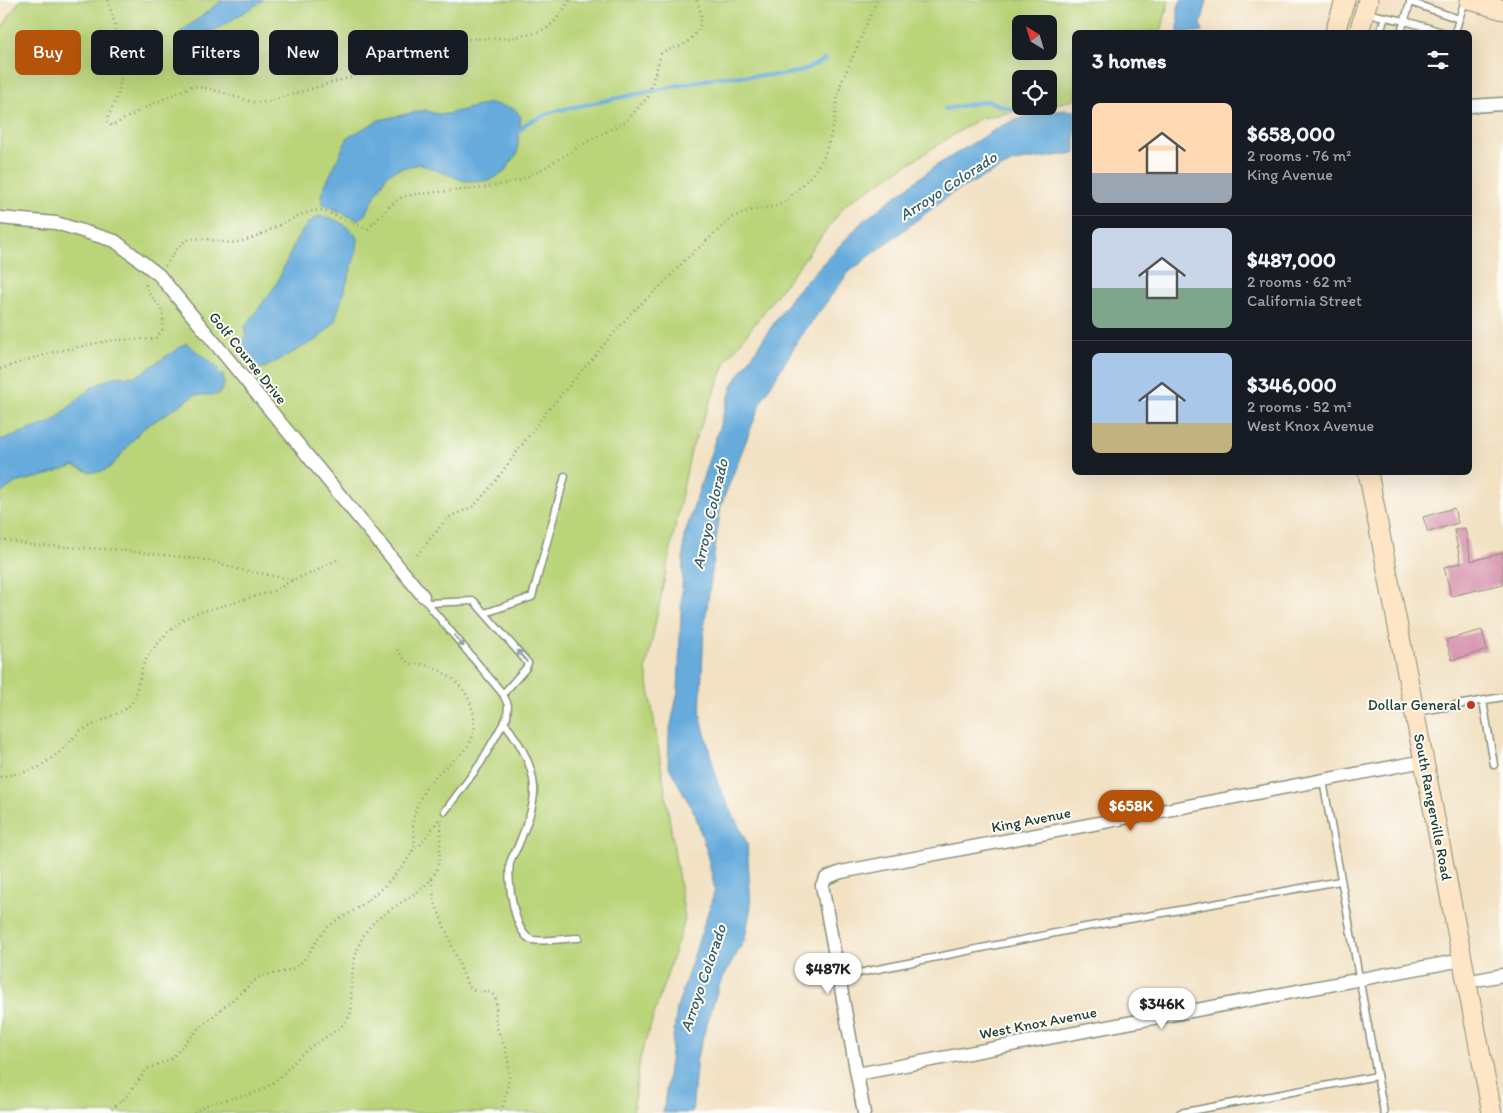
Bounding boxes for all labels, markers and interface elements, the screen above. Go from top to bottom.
north arrow [1012,15,1058,60]
map controls [1012,15,1057,115]
chip: Buy [15,30,81,75]
chip: Rent [91,30,163,75]
chip: Filters [173,30,259,75]
chip: New [269,30,338,75]
chip: Apartment [348,30,468,75]
icon: filters [1424,46,1452,74]
text: 3 homes [1092,48,1167,73]
button: locate [1012,70,1057,115]
text: $658,000 [1247,121,1335,146]
icon: home [1132,123,1192,183]
text: 2 rooms · 76 m² [1247,146,1351,165]
water label: Arroyo Colorado [896,147,1001,224]
text: King Avenue [1247,165,1333,184]
text: $487,000 [1247,247,1336,272]
icon: home [1132,248,1192,308]
text: 2 rooms · 62 m² [1247,272,1352,291]
text: California Street [1247,291,1362,310]
street label: Golf Course Drive [205,308,291,408]
text: $346,000 [1247,372,1337,397]
icon: home [1132,373,1192,433]
text: 2 rooms · 52 m² [1247,397,1352,416]
text: West Knox Avenue [1247,416,1374,435]
water label: Arroyo Colorado [688,456,732,571]
one-way arrow [453,634,464,647]
one-way arrow [517,650,528,663]
place label: Dollar General [1368,696,1462,714]
marker: Dollar General [1465,699,1477,711]
street label: South Rangerville Road [1410,732,1456,882]
pin: $658K [1096,790,1166,832]
text: $658K [1109,796,1153,815]
street label: King Avenue [990,803,1072,837]
water label: Arroyo Colorado [676,921,730,1034]
pin: $487K [793,952,863,995]
text: $487K [806,959,850,978]
pin: $346K [1127,988,1197,1030]
text: $346K [1139,994,1185,1013]
street label: West Knox Avenue [978,1003,1098,1043]

